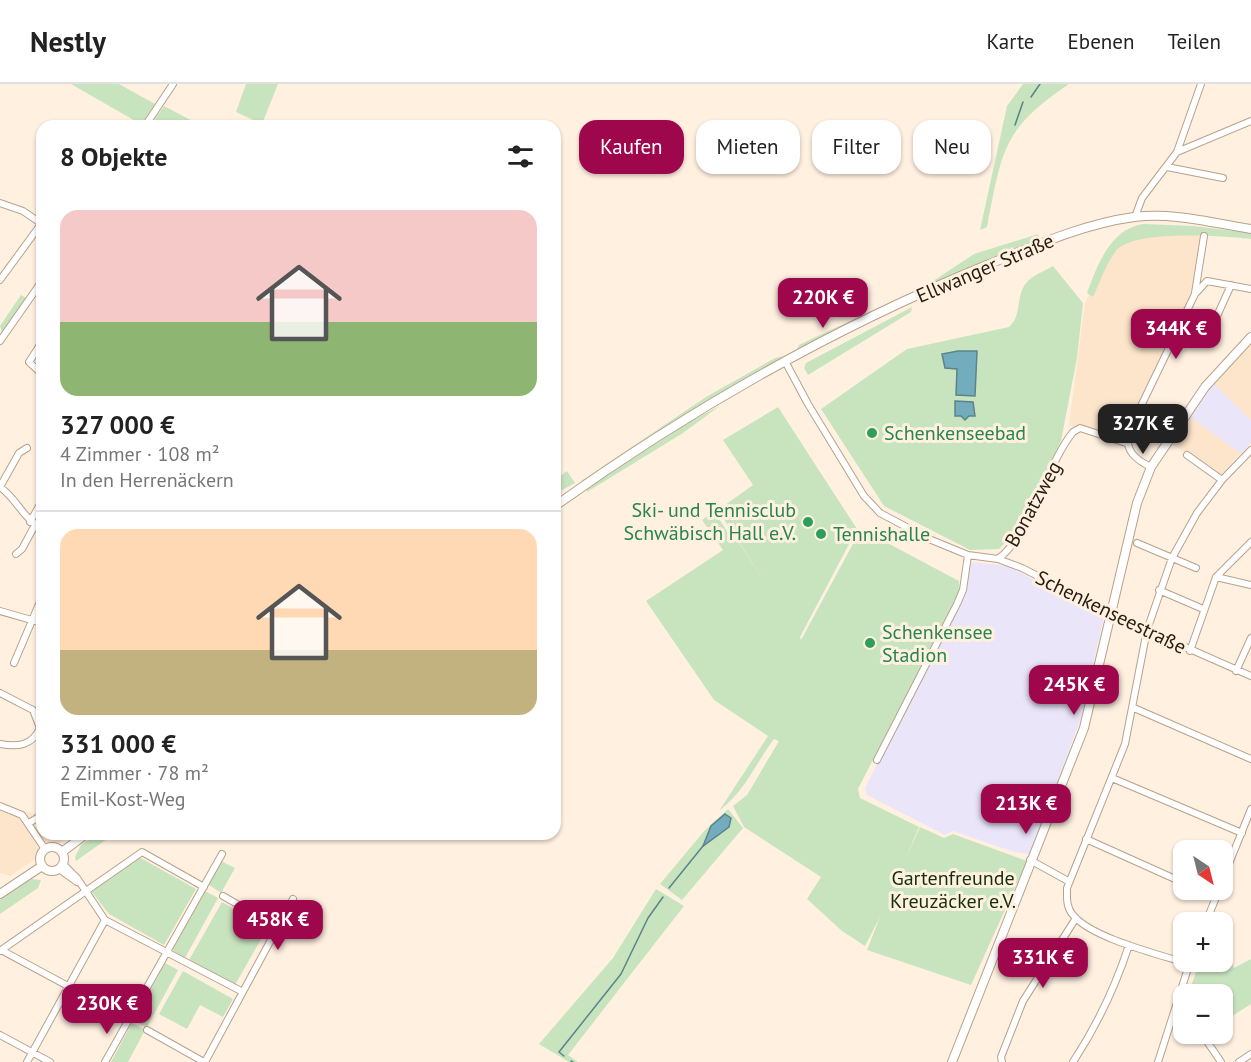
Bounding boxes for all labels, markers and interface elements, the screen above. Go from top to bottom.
text: Nestly [30,23,106,60]
text: Karte [987,28,1035,55]
text: Ebenen [1068,28,1134,55]
text: Teilen [1167,28,1221,55]
chip: Kaufen [579,120,684,174]
chip: Mieten [696,120,800,174]
chip: Filter [812,120,901,174]
chip: Neu [913,120,991,174]
text: 8 Objekte [60,140,167,173]
icon: filters [504,140,537,173]
street label: Ellwanger Straße [912,227,1058,309]
icon: home [245,249,353,357]
pin: 220K € [774,278,872,329]
text: 220K € [792,284,854,310]
pin: 344K € [1127,309,1225,360]
text: 344K € [1145,315,1207,341]
pin: 327K € [1094,404,1192,455]
text: 327 000 € [60,408,175,441]
text: 327K € [1112,410,1174,436]
place label: Schenkenseebad [884,420,1026,446]
marker: Schenkenseebad [865,426,879,440]
text: 4 Zimmer · 108 m² [60,441,220,467]
street label: Bonatzweg [999,457,1067,551]
text: In den Herrenäckern [60,467,234,493]
place label: Ski- und Tennisclub Schwäbisch Hall e.V. [624,497,796,546]
marker: Ski- und Tennisclub Schwäbisch Hall e.V. [801,515,815,529]
place label: Tennishalle [833,521,930,547]
marker: Tennishalle [814,527,828,541]
street label: Schenkenseestraße [1031,564,1191,660]
icon: home [245,568,353,676]
place label: Schenkensee Stadion [882,619,993,668]
marker: Schenkensee Stadion [863,636,877,650]
pin: 245K € [1025,665,1123,716]
text: 245K € [1043,671,1105,697]
text: 331 000 € [60,727,176,760]
text: 2 Zimmer · 78 m² [60,760,209,786]
pin: 213K € [977,784,1075,835]
text: Emil-Kost-Weg [60,786,185,812]
text: 213K € [995,790,1057,816]
north arrow [1173,840,1233,900]
map controls [1173,840,1233,1044]
park label: Gartenfreunde Kreuzäcker e.V. [890,865,1016,914]
pin: 458K € [229,900,327,951]
text: 458K € [247,906,309,932]
button: + [1173,912,1233,972]
pin: 331K € [994,938,1092,989]
text: 331K € [1012,944,1074,970]
pin: 230K € [58,984,156,1035]
button: − [1173,984,1233,1044]
text: 230K € [76,990,138,1016]

